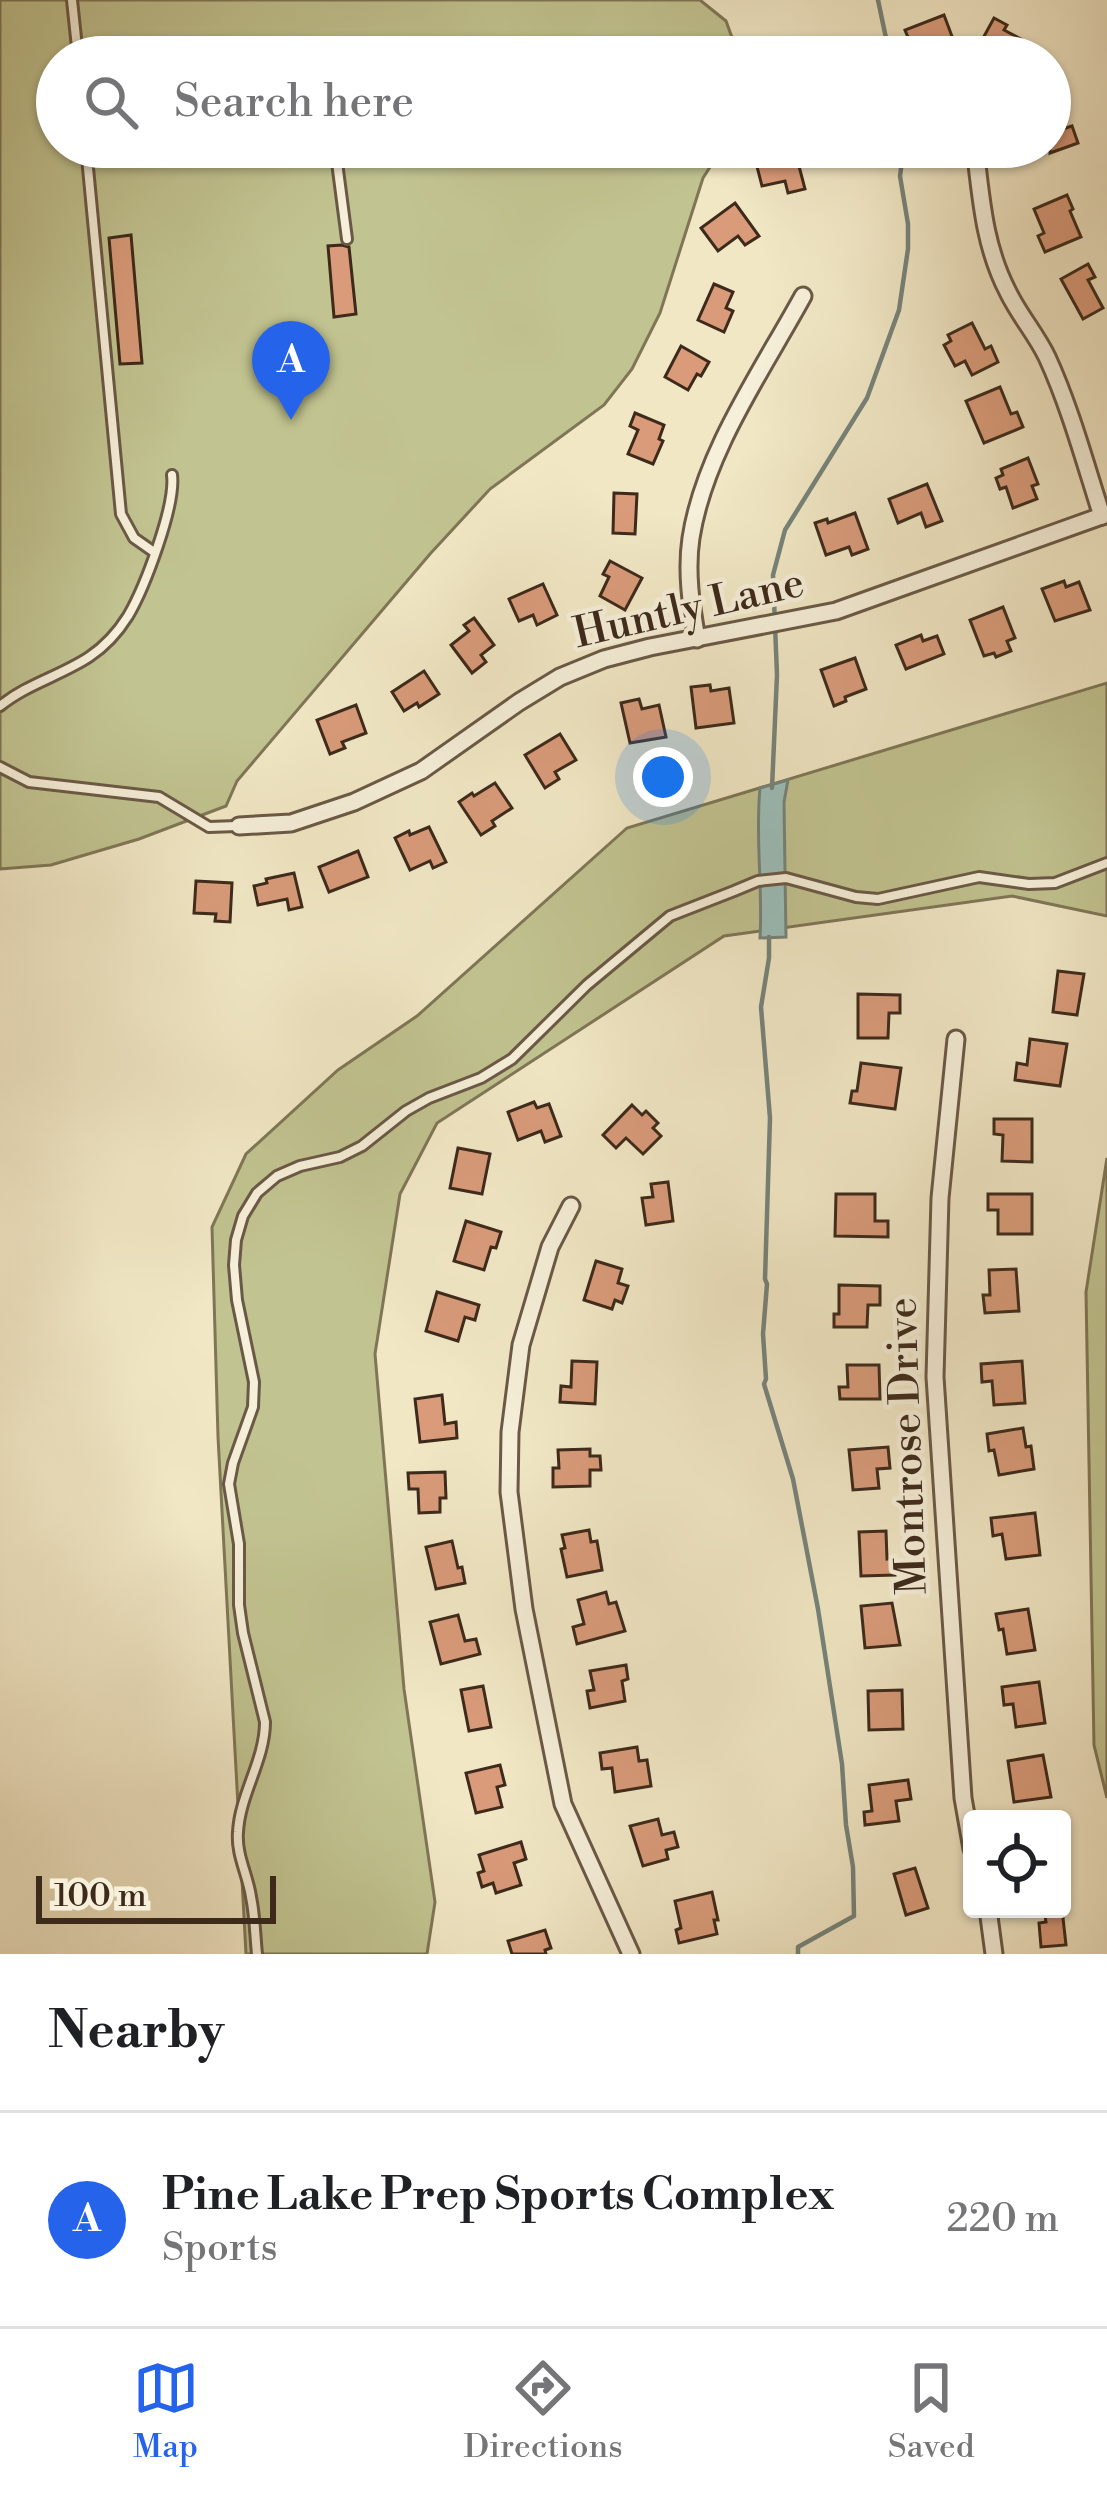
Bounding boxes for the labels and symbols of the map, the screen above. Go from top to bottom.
pin: A [252,321,330,420]
street label: Huntly Lane [569,557,810,662]
your location [633,747,693,807]
street label: Montrose Drive [876,1297,940,1595]
scale bar [36,1870,276,1923]

